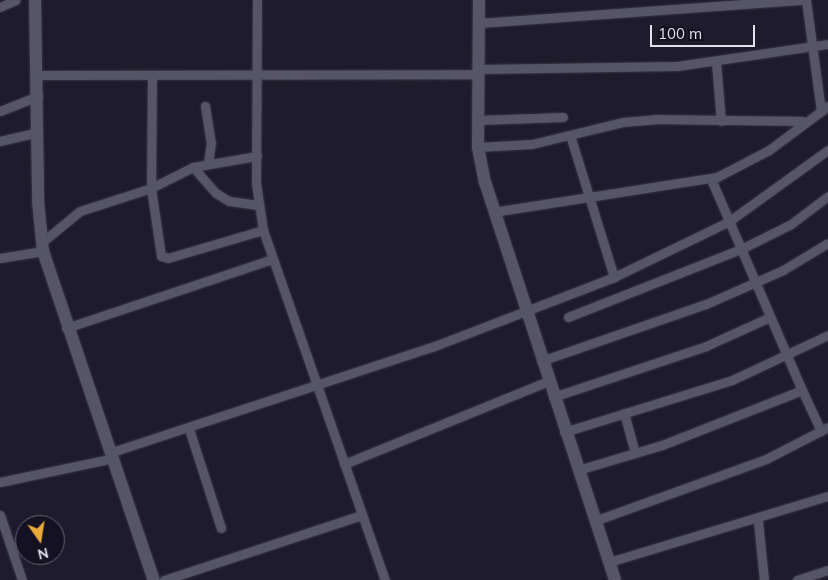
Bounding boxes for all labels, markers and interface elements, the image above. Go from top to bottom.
scale bar [653,15,758,47]
text: 100 m [658,24,702,43]
north arrow [15,515,65,565]
text: N [36,544,50,564]

